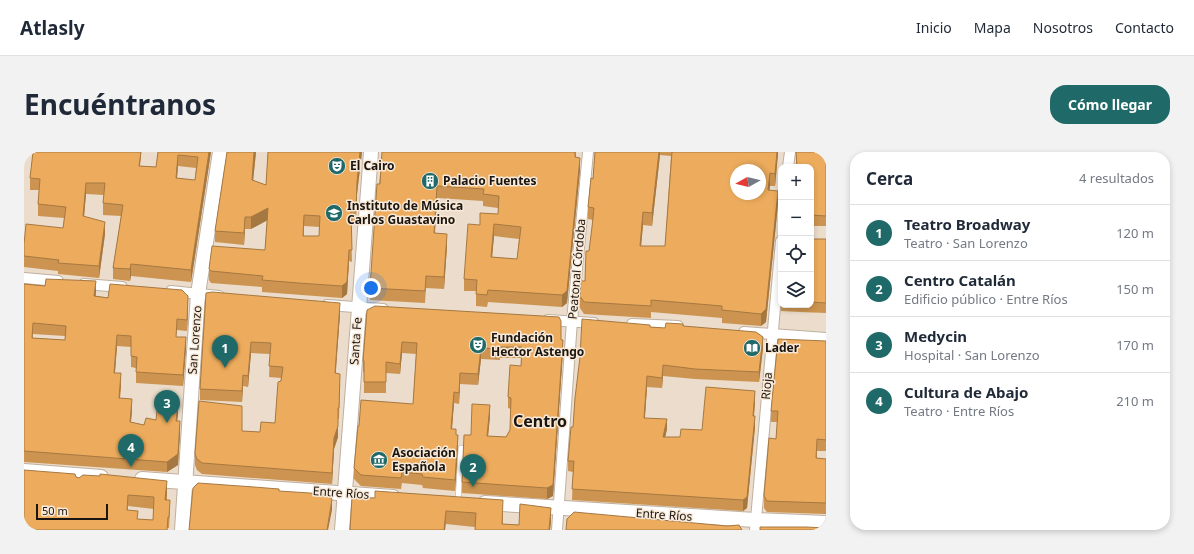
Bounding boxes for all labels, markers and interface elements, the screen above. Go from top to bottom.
text: Atlasly [20,15,85,41]
text: Inicio [916,18,952,37]
text: Mapa [974,18,1011,37]
text: Nosotros [1033,18,1093,37]
text: Contacto [1115,18,1174,37]
text: Encuéntranos [24,85,216,123]
button: Cómo llegar [1050,85,1170,124]
theatre icon: El Cairo [327,156,347,176]
place label: El Cairo [350,157,395,174]
north arrow [730,164,766,200]
map controls [778,164,814,308]
button: + [778,164,814,200]
text: Cerca [866,167,913,190]
text: 4 resultados [1079,169,1154,187]
building icon: Palacio Fuentes [420,171,440,191]
place label: Palacio Fuentes [443,172,537,189]
place label: Instituto de Música Carlos Guastavino [347,197,463,228]
button: − [778,200,814,236]
school or university icon: Instituto de Música Carlos Guastavino [324,203,344,223]
text: Teatro Broadway [904,214,1030,234]
street label: Peatonal Córdoba [564,218,589,320]
text: 1 [875,224,883,242]
text: 120 m [1116,224,1154,242]
text: Teatro · San Lorenzo [904,234,1028,252]
button: locate [778,236,814,272]
text: Centro Catalán [904,270,1016,290]
button: layers [778,272,814,308]
your location [361,278,381,298]
text: 2 [875,280,883,298]
text: 150 m [1116,280,1154,298]
text: Edificio público · Entre Ríos [904,290,1068,308]
street label: San Lorenzo [184,305,205,375]
street label: Santa Fe [345,316,366,365]
text: Medycin [904,326,967,346]
place label: Fundación Hector Astengo [491,329,584,360]
pin: 1 [212,335,238,368]
theatre icon: Fundación Hector Astengo [468,335,488,355]
text: 3 [875,336,883,354]
text: 170 m [1116,336,1154,354]
library icon: Lader [742,338,762,358]
place label: Lader [765,339,800,356]
text: Hospital · San Lorenzo [904,346,1040,364]
street label: Rioja [757,371,776,400]
text: Cultura de Abajo [904,382,1028,402]
pin: 3 [154,390,180,423]
text: 4 [875,392,883,410]
text: 210 m [1116,392,1154,410]
text: Teatro · Entre Ríos [904,402,1014,420]
district label: Centro [513,410,567,432]
pin: 4 [118,434,144,467]
place label: Asociación Española [392,444,456,475]
museum icon: Asociación Española [369,450,389,470]
pin: 2 [460,454,486,487]
street label: Entre Ríos [312,482,370,503]
scale bar [36,502,108,521]
text: 50 m [42,503,68,518]
street label: Entre Ríos [635,504,693,525]

